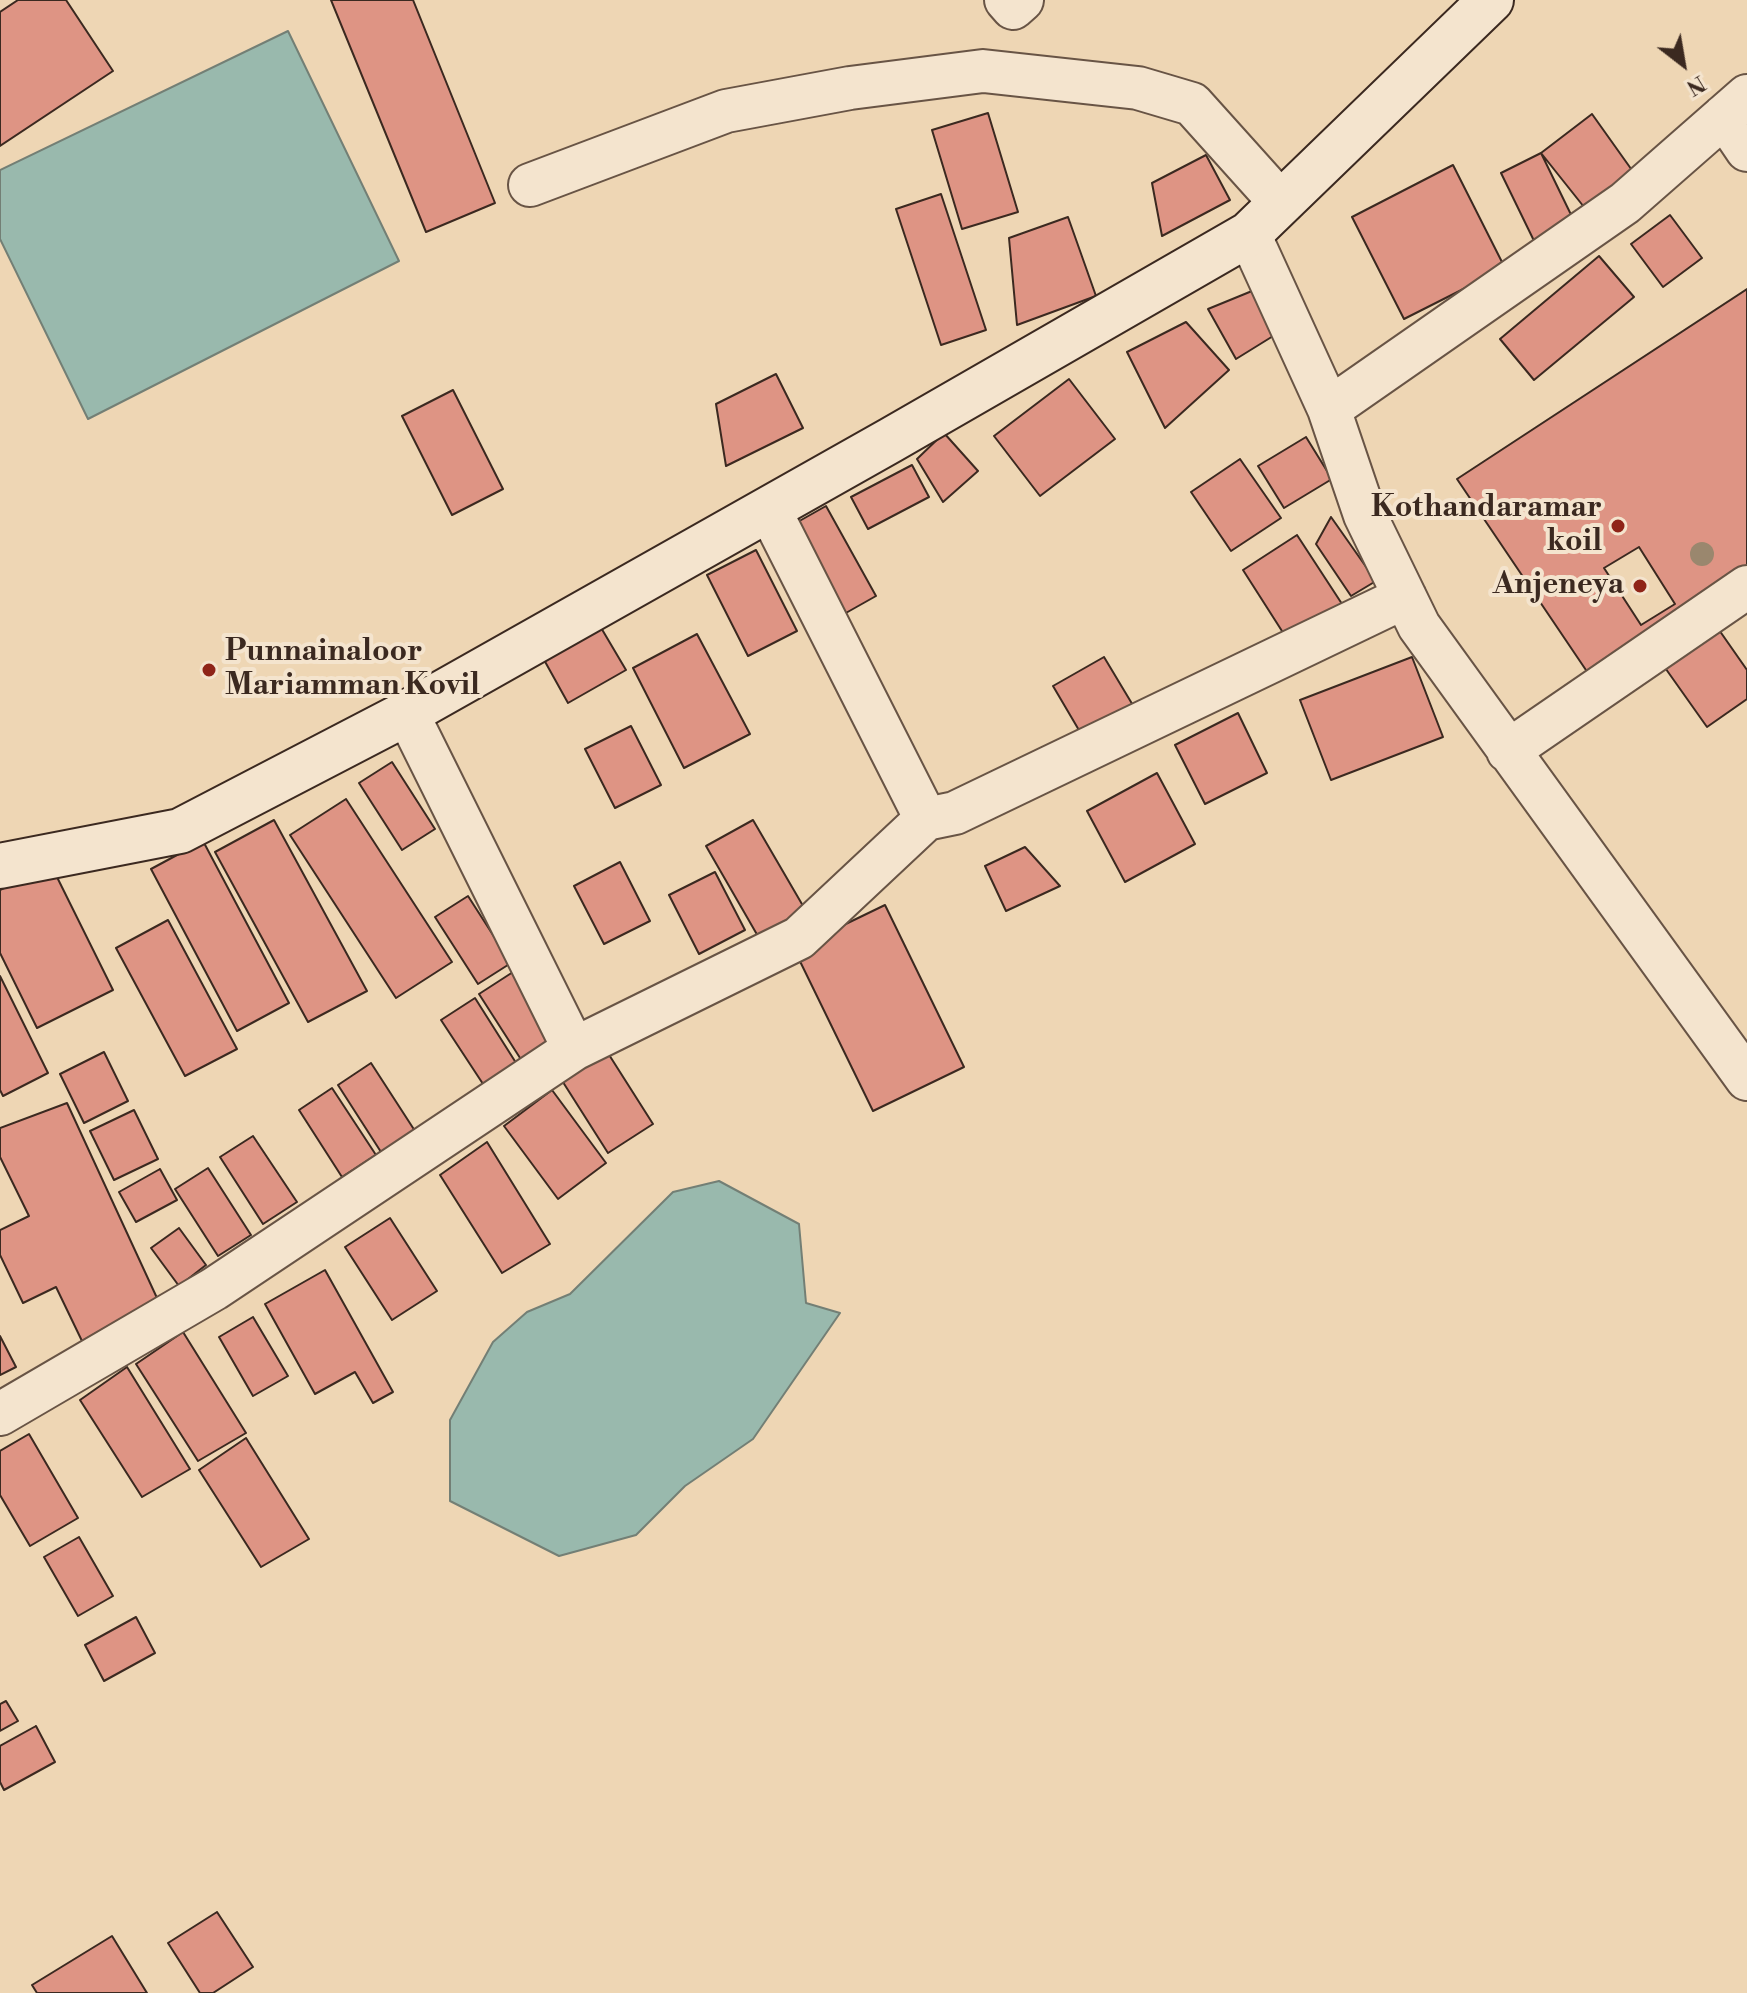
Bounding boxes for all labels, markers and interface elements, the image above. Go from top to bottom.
north arrow [1643,24,1723,104]
text: N [1681,69,1710,101]
place label: Kothandaramar koil [1371,491,1602,562]
marker: Kothandaramar koil [1609,517,1627,535]
place label: Anjeneya [1493,568,1624,604]
marker: Anjeneya [1631,577,1649,595]
place label: Punnainaloor Mariamman Kovil [225,635,480,706]
marker: Punnainaloor Mariamman Kovil [200,661,218,679]

